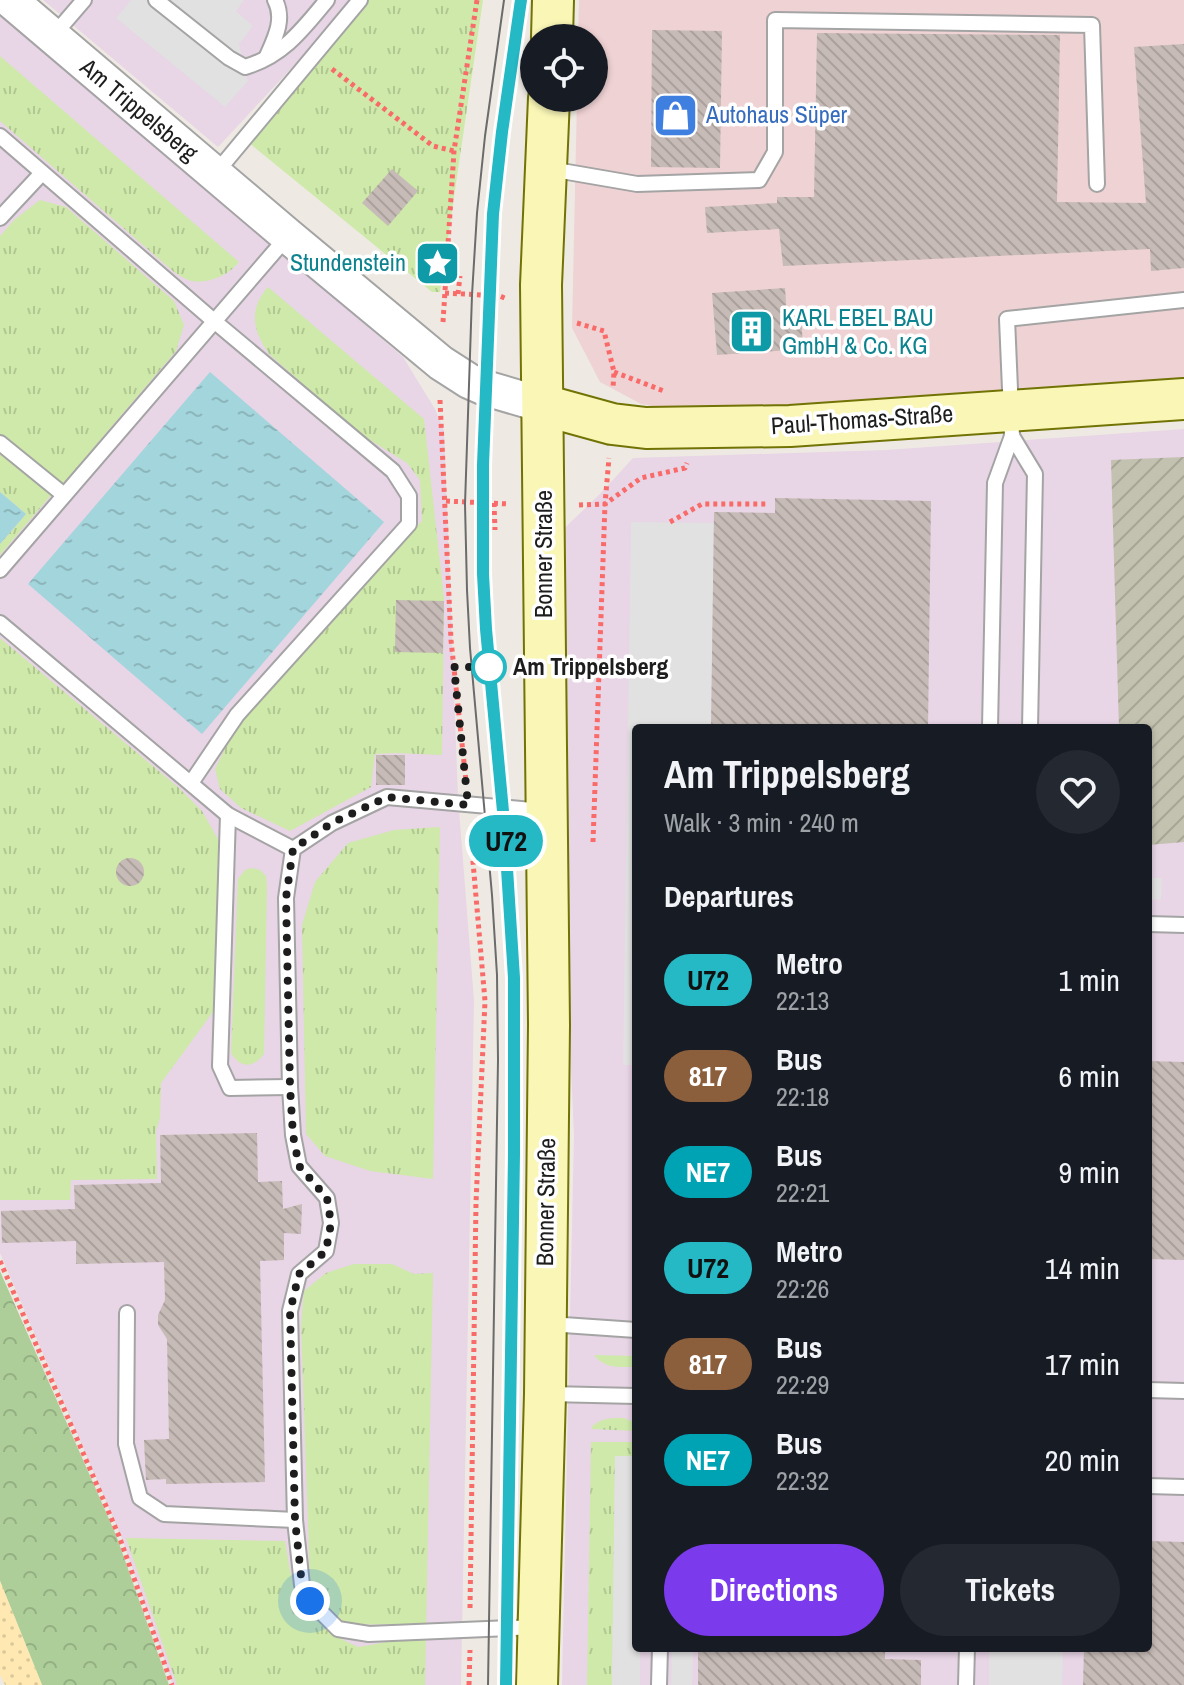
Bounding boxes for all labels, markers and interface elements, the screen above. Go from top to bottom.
map controls [520,24,608,112]
button: locate [520,24,608,112]
street label: Am Trippelsberg [73,50,205,168]
shop icon: Autohaus Süper [651,91,699,139]
place label: Autohaus Süper [705,98,848,130]
place icon: Stundenstein [413,239,461,287]
place label: Stundenstein [290,246,406,278]
place label: KARL EBEL BAU GmbH & Co. KG [782,301,934,361]
building icon: KARL EBEL BAU GmbH & Co. KG [727,308,775,356]
street label: Paul-Thomas-Straße [770,397,954,441]
street label: Bonner Straße [527,490,559,618]
marker: Am Trippelsberg [472,650,506,684]
place label: Am Trippelsberg [513,650,668,682]
text: Am Trippelsberg [664,749,910,800]
button: heart [1036,750,1120,834]
text: Walk · 3 min · 240 m [664,805,859,840]
line badge: U72 [460,815,552,867]
text: U72 [485,822,527,860]
text: Departures [664,876,794,916]
text: Metro [776,943,843,983]
text: 1 min [1058,960,1120,1000]
text: U72 [687,961,729,999]
text: 22:13 [776,983,829,1018]
text: Bus [776,1039,822,1079]
text: 6 min [1058,1056,1120,1096]
text: 817 [689,1057,727,1095]
text: 22:18 [776,1079,829,1114]
text: Bus [776,1135,822,1175]
street label: Bonner Straße [528,1138,562,1266]
text: 9 min [1058,1152,1120,1192]
text: NE7 [686,1153,730,1191]
text: 22:21 [776,1175,829,1210]
text: Metro [776,1231,843,1271]
text: 14 min [1045,1248,1120,1288]
text: U72 [687,1249,729,1287]
text: 22:26 [776,1271,829,1306]
text: Bus [776,1327,822,1367]
text: 17 min [1045,1344,1120,1384]
text: 817 [689,1345,727,1383]
text: 22:29 [776,1367,829,1402]
text: Bus [776,1423,822,1463]
text: 20 min [1045,1440,1120,1480]
text: NE7 [686,1441,730,1479]
text: 22:32 [776,1463,829,1498]
button: Directions [664,1544,884,1636]
button: Tickets [900,1544,1120,1636]
your location [290,1581,330,1621]

